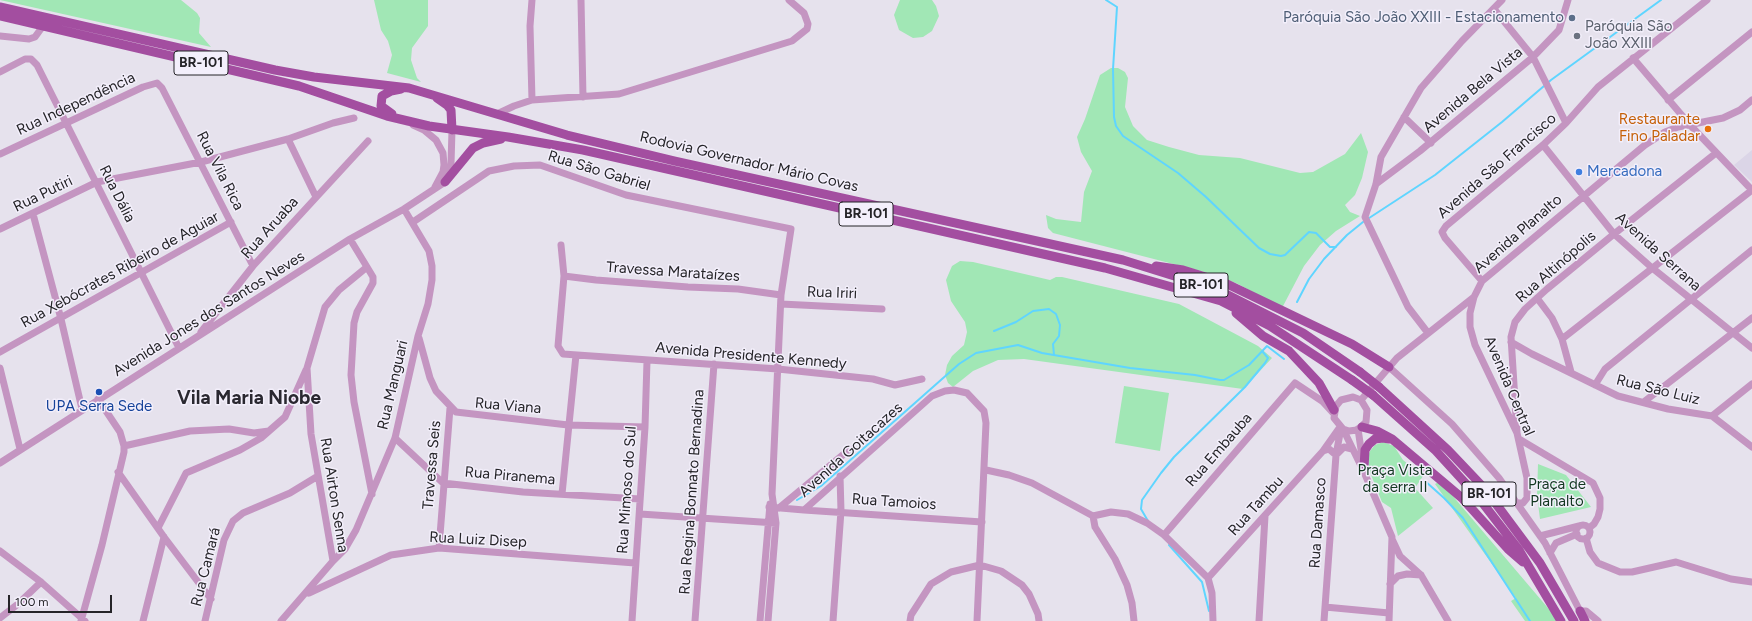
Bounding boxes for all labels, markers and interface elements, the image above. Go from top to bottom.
place label: Paróquia São João XXIII - Estacionamento [1283,9,1564,27]
marker: Paróquia São João XXIII - Estacionamento [1567,13,1577,23]
place label: Paróquia São João XXIII [1585,18,1672,53]
marker: Paróquia São João XXIII [1572,31,1582,41]
street label: Avenida Bela Vista [1420,43,1526,137]
road number: BR-101 [174,51,228,75]
street label: Rua Independência [14,69,138,139]
street label: Avenida São Francisco [1434,110,1560,222]
place label: Restaurante Fino Paladar [1619,111,1700,146]
marker: Restaurante Fino Paladar [1703,124,1713,134]
street label: Rua Vila Rica [192,128,248,214]
street label: Rodovia Governador Mário Covas [638,128,860,196]
street label: Rua São Gabriel [546,147,652,195]
street label: Rua Dália [95,163,139,225]
place label: Mercadona [1587,163,1662,181]
marker: Mercadona [1574,167,1584,177]
street label: Rua Putiri [10,172,76,216]
street label: Avenida Planalto [1470,191,1566,277]
street label: Rua Aruaba [238,193,302,263]
road number: BR-101 [839,202,893,226]
street label: Rua Xebócrates Ribeiro de Aguiar [18,208,222,332]
street label: Avenida Serrana [1611,209,1705,295]
street label: Rua Altinópolis [1512,227,1600,307]
street label: Avenida Jones dos Santos Neves [110,247,308,381]
street label: Travessa Marataízes [606,258,740,286]
road number: BR-101 [1174,273,1228,297]
street label: Rua Iriri [807,283,857,303]
street label: Avenida Central [1480,333,1538,439]
street label: Rua Manguari [374,339,412,431]
street label: Avenida Presidente Kennedy [655,339,847,373]
street label: Rua São Luiz [1614,371,1702,409]
marker: UPA Serra Sede [94,387,104,397]
district label: Vila Maria Niobe [177,387,321,409]
street label: Rua Regina Bonnato Bernadina [676,389,708,595]
street label: Rua Viana [474,394,542,418]
place label: UPA Serra Sede [46,398,152,416]
street label: Avenida Goitacazes [796,399,906,501]
street label: Rua Embauba [1182,409,1256,491]
street label: Travessa Seis [419,420,445,510]
street label: Rua Mimoso do Sul [614,425,640,555]
street label: Rua Airton Senna [316,436,352,554]
park label: Praça Vista da serra II [1358,462,1432,497]
street label: Rua Piranema [464,463,556,489]
street label: Rua Tambu [1225,472,1287,540]
park label: Praça de Planalto [1528,476,1586,511]
street label: Rua Damasco [1306,477,1330,569]
road number: BR-101 [1462,482,1516,506]
street label: Rua Tamoios [851,490,937,514]
street label: Rua Camará [188,526,224,608]
street label: Rua Luiz Disep [429,528,527,552]
scale bar [10,587,114,613]
text: 100 m [15,595,49,609]

